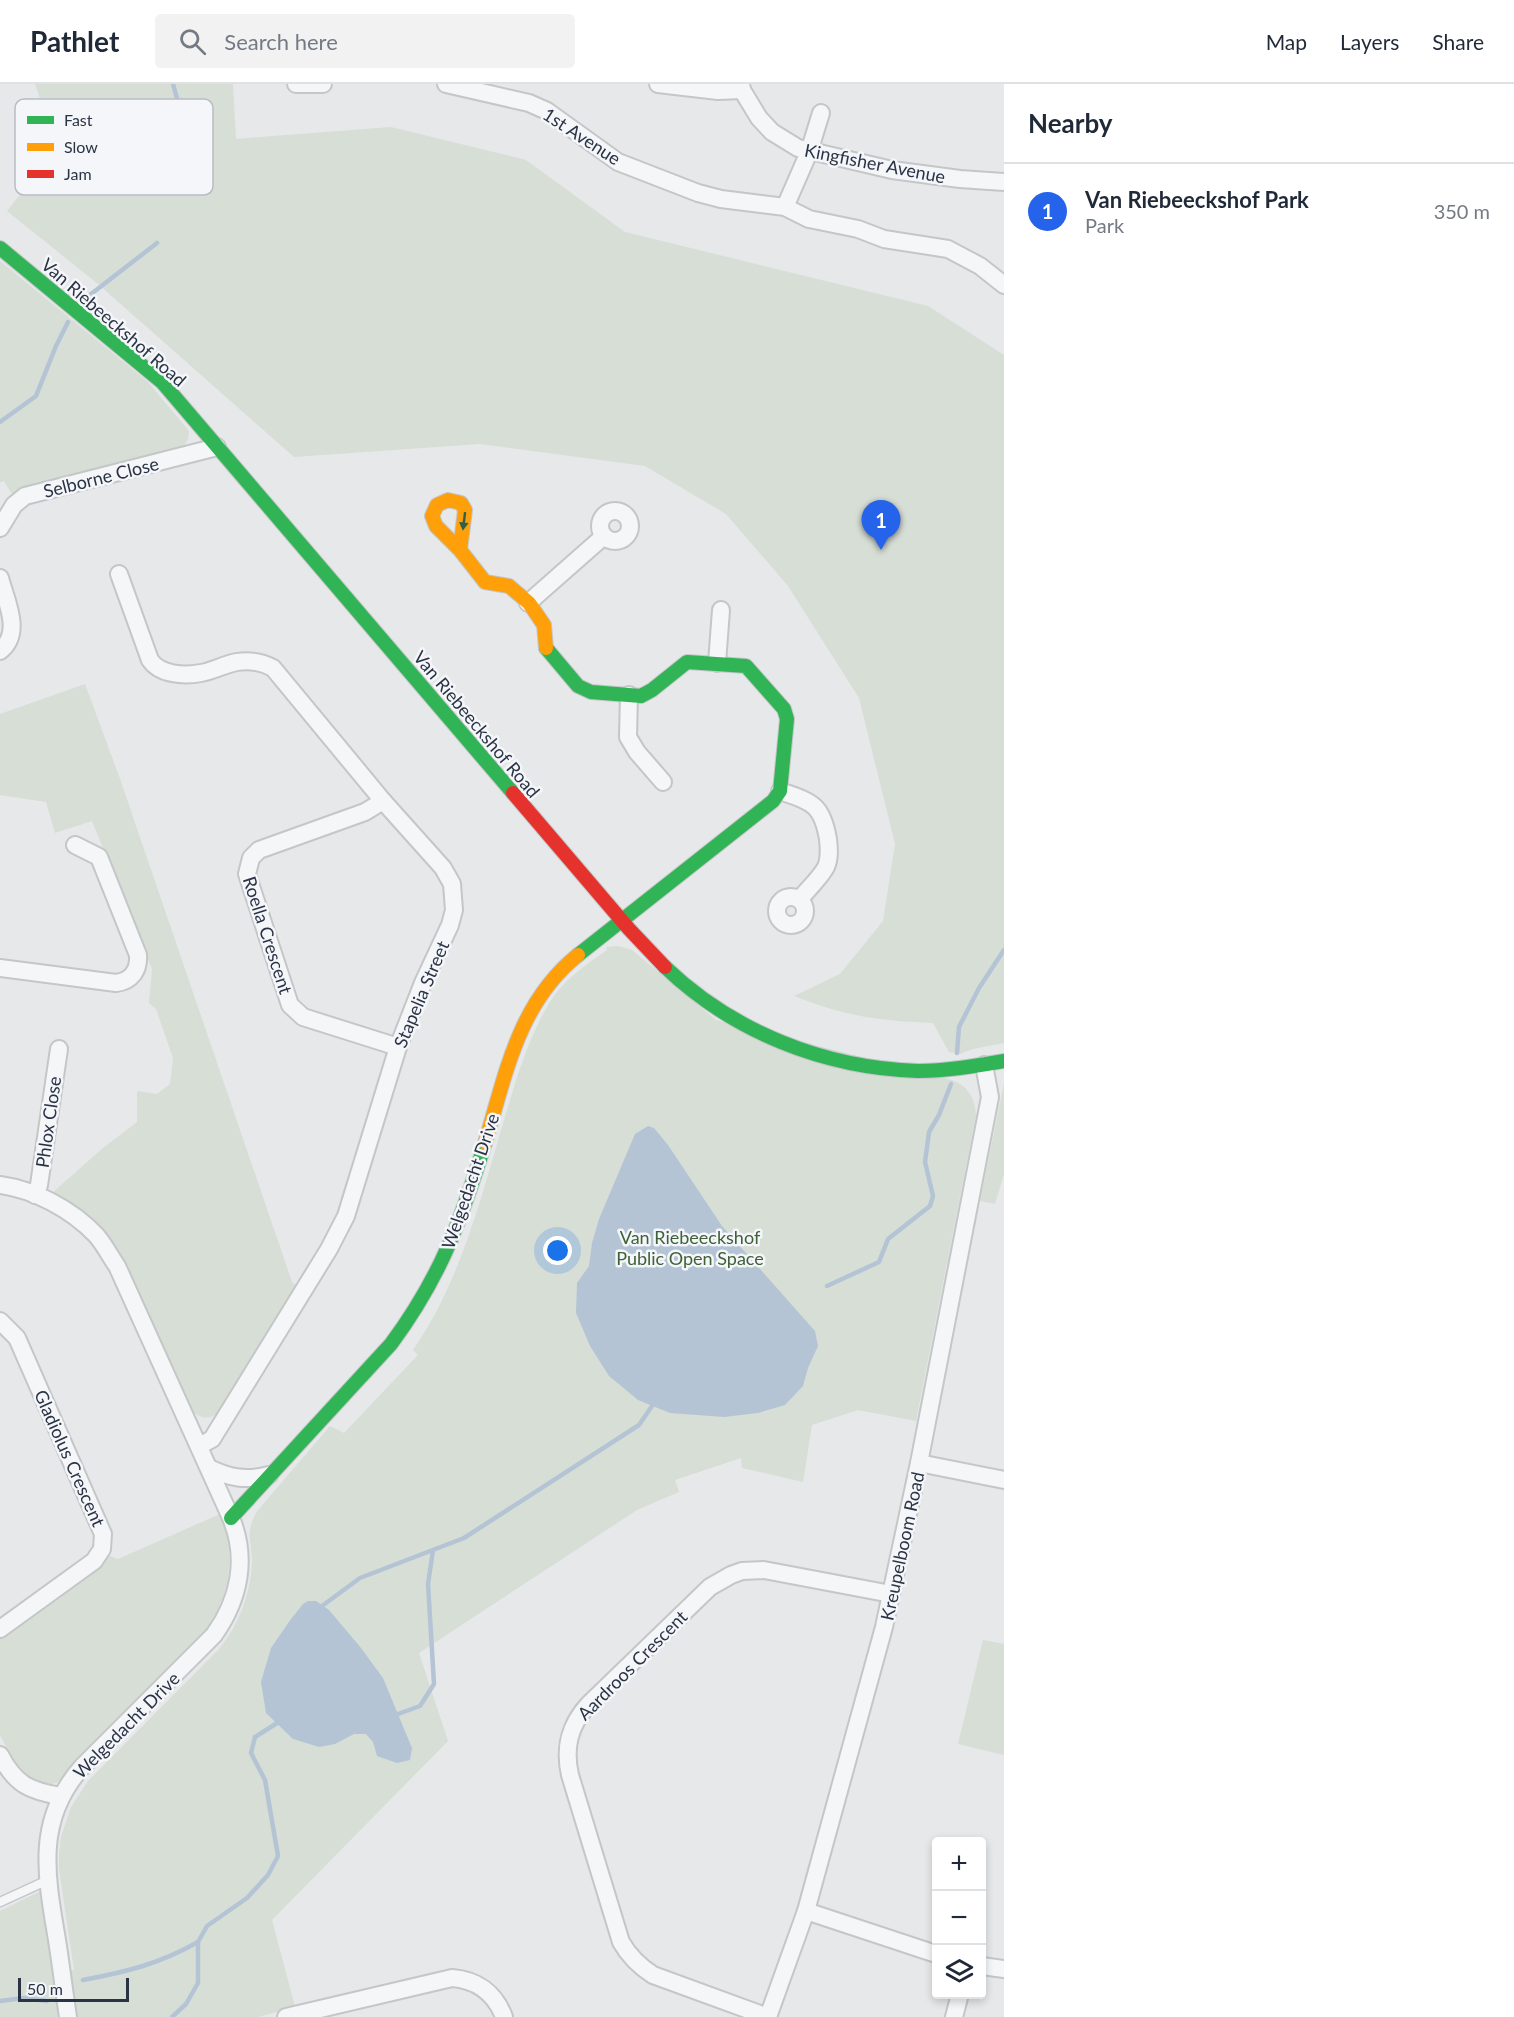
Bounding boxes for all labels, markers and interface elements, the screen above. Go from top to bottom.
search box [155,14,575,68]
text: Pathlet [30,24,119,58]
icon: search [176,25,209,58]
text: Search here [224,28,338,55]
text: Map [1266,29,1307,54]
text: Layers [1340,29,1399,54]
text: Share [1432,29,1484,54]
legend [15,99,213,195]
street label: 1st Avenue [539,103,625,169]
text: Nearby [1028,107,1113,139]
text: Fast [64,110,93,129]
text: Slow [64,137,98,156]
street label: Kingfisher Avenue [803,139,947,187]
text: Jam [64,164,92,183]
text: Van Riebeeckshof Park [1085,186,1309,213]
text: 1 [1042,199,1053,223]
text: 350 m [1434,199,1490,223]
text: Park [1085,213,1124,237]
street label: Van Riebeeckshof Road [37,253,191,391]
street label: Selborne Close [41,452,161,502]
pin: 1 [862,500,900,550]
one-way arrow [459,511,469,530]
street label: Van Riebeeckshof Road [409,646,545,802]
street label: Roella Crescent [239,873,298,997]
street label: Stapelia Street [389,937,454,1051]
street label: Phlox Close [31,1075,65,1169]
street label: Welgedacht Drive [437,1110,503,1252]
park label: Van Riebeeckshof Public Open Space [616,1226,764,1269]
your location [543,1236,572,1265]
street label: Gladiolus Crescent [30,1386,110,1530]
street label: Kreupelboom Road [876,1470,928,1622]
street label: Aardroos Crescent [573,1605,692,1724]
street label: Welgedacht Drive [68,1667,184,1783]
map controls [932,1837,986,1999]
button: + [932,1837,986,1891]
button: − [932,1891,986,1945]
button: layers [932,1945,986,1999]
scale bar [18,1975,129,2002]
text: 50 m [27,1979,63,1998]

